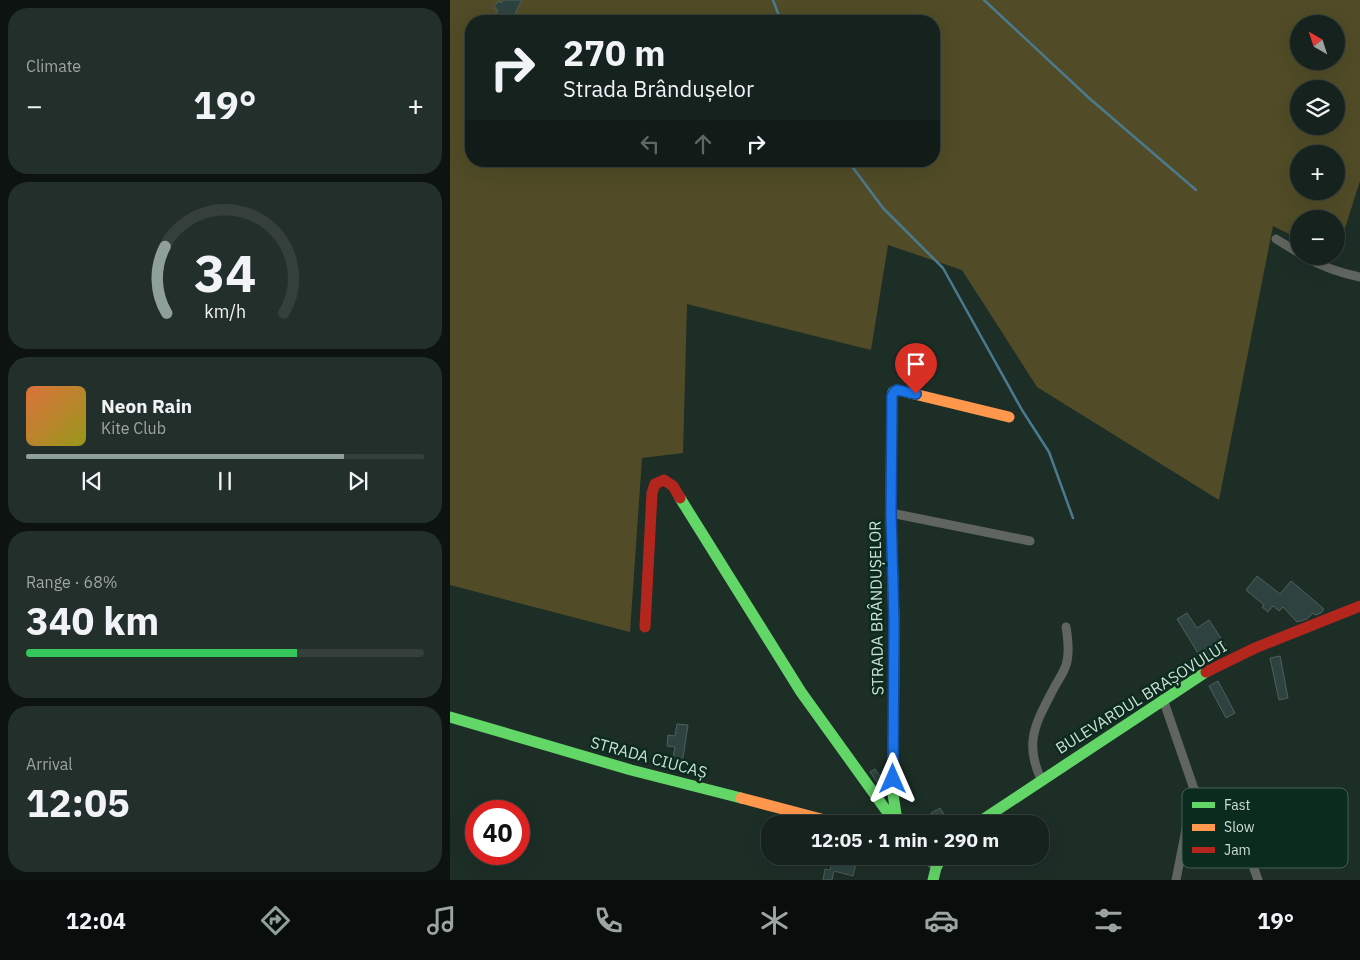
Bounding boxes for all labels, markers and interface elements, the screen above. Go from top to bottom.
north arrow [1290,15,1345,70]
map controls [1290,15,1345,265]
text: 270 m [563,30,666,76]
icon: right [480,35,545,100]
text: Climate [26,56,81,76]
text: Strada Brândușelor [563,74,754,103]
text: 19° [193,80,257,129]
button: layers [1290,80,1345,135]
text: − [26,87,43,124]
text: + [407,87,424,124]
icon: left [636,130,664,158]
icon: ahead [689,130,717,158]
icon: right [742,130,770,158]
button: + [1290,145,1345,200]
button: − [1290,210,1345,265]
text: 34 [194,239,256,306]
text: km/h [204,300,246,323]
pin [895,343,937,394]
icon: arrive [902,350,930,378]
text: Neon Rain [101,394,192,418]
text: Kite Club [101,418,166,438]
icon: previous [78,467,106,495]
icon: pause [211,467,239,495]
icon: next [344,467,372,495]
street label: STRADA BRÂNDUȘELOR [864,520,888,696]
text: Range · 68% [26,572,118,592]
text: 340 km [26,596,159,645]
street label: BULEVARDUL BRAȘOVULUI [1052,636,1230,758]
street label: STRADA CIUCAȘ [588,732,710,782]
position arrow [866,752,918,804]
text: Arrival [26,754,73,774]
text: 12:05 [26,778,130,827]
legend [1182,788,1348,868]
text: Fast [1224,796,1250,814]
speed limit sign: 40 [465,800,530,865]
text: Slow [1224,818,1255,836]
text: 12:05 · 1 min · 290 m [811,828,999,852]
text: Jam [1224,841,1251,859]
icon: directions [258,903,293,938]
icon: music [424,903,459,938]
icon: phone [591,903,626,938]
icon: climate [757,903,792,938]
icon: car [924,903,959,938]
icon: filters [1091,903,1126,938]
text: 12:04 [66,906,126,935]
text: 19° [1257,906,1294,935]

